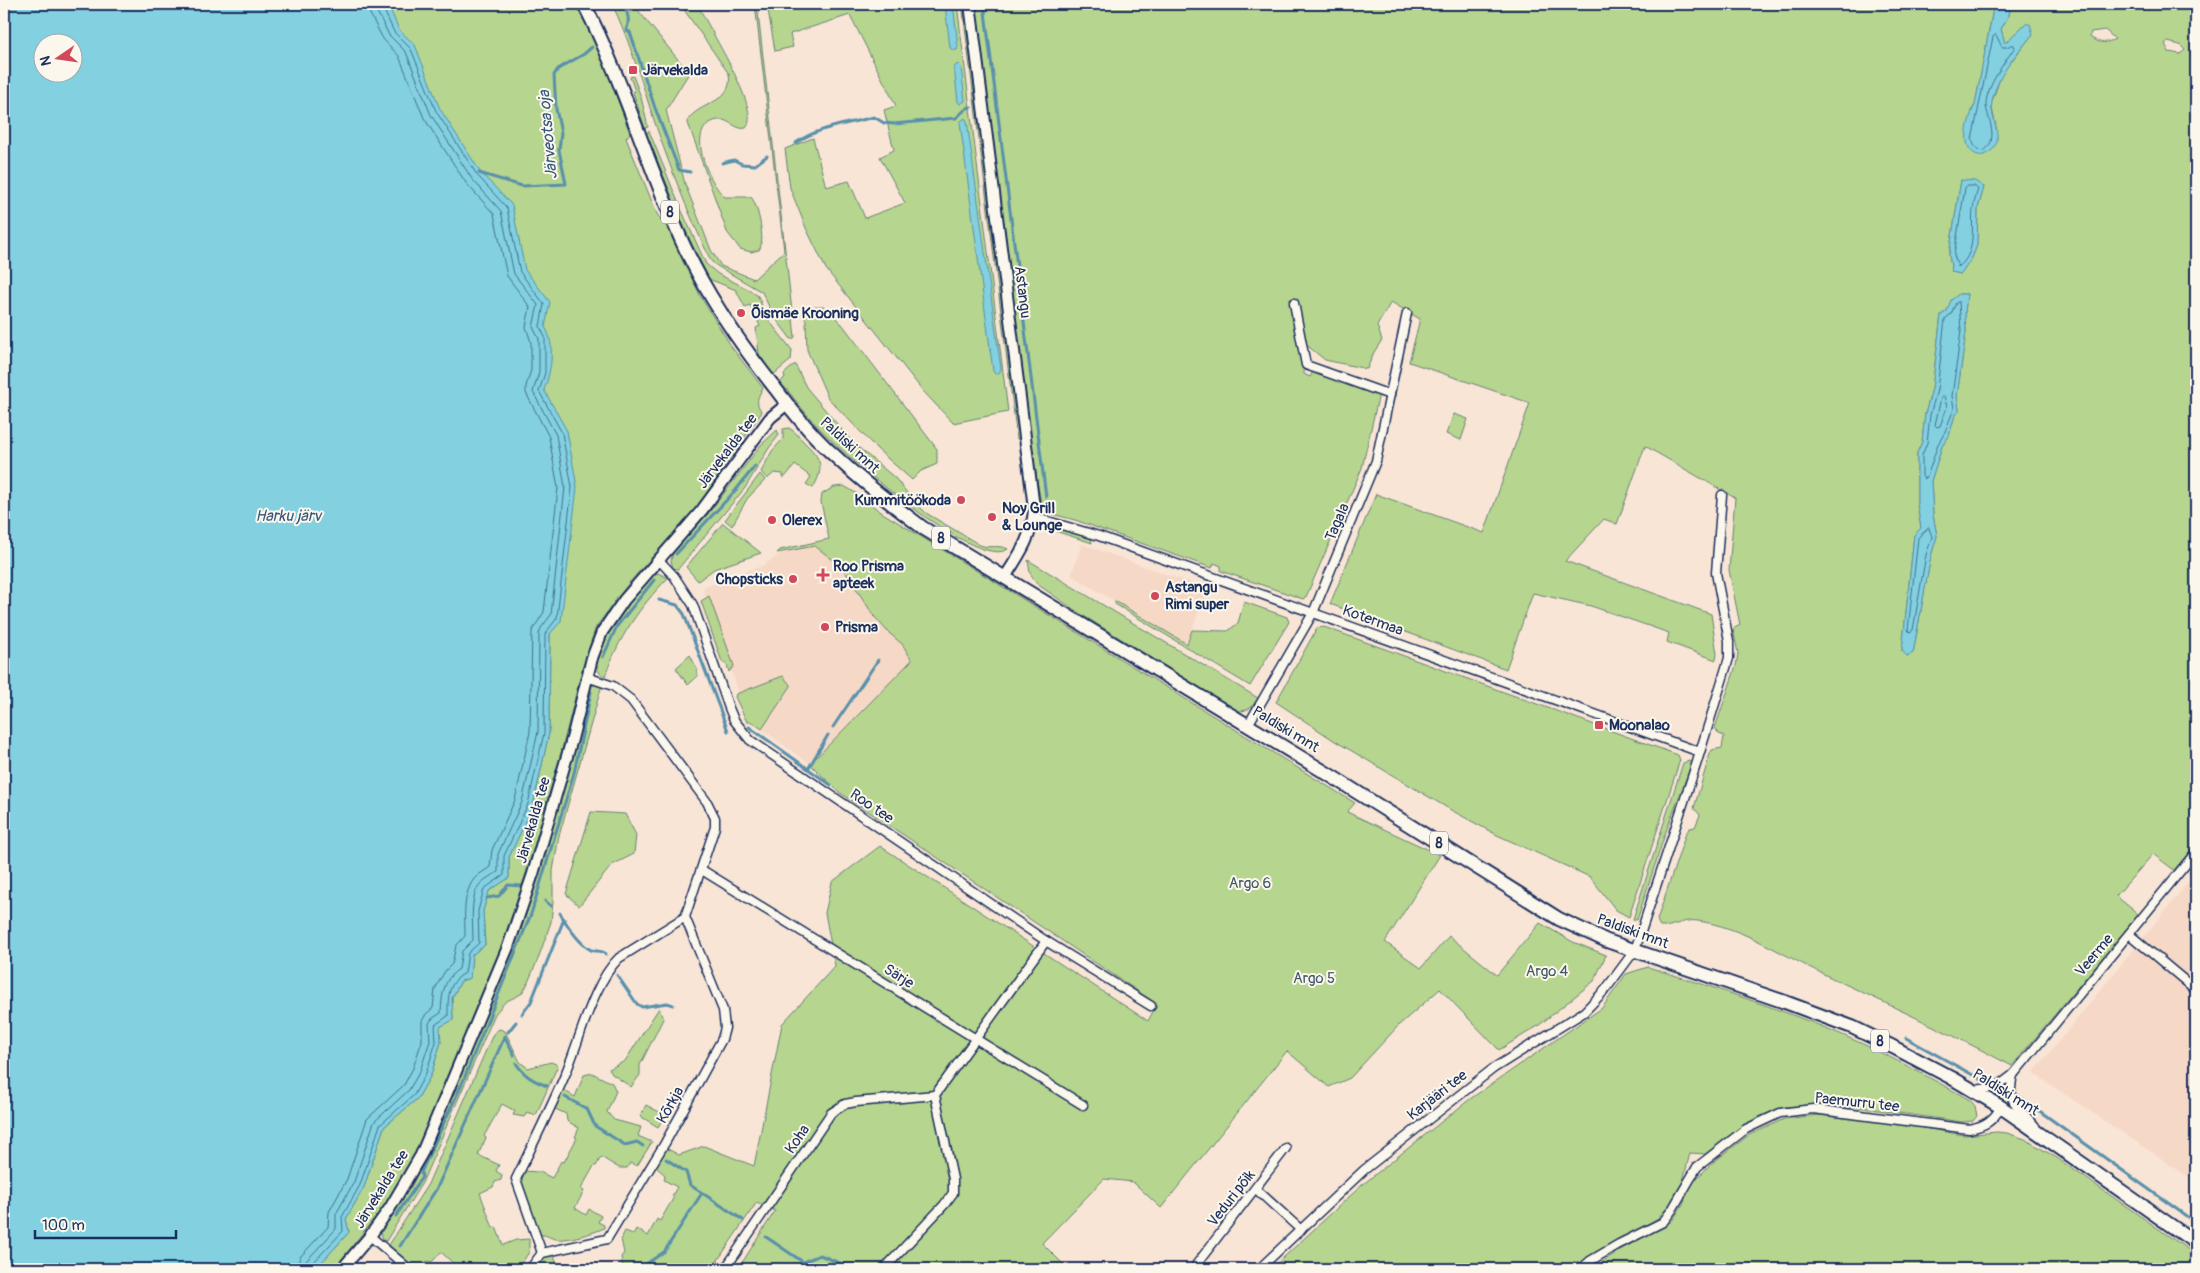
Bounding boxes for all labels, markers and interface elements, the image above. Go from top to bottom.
north arrow [32,32,82,82]
text: N [36,54,55,67]
place label: Järvekalda [643,61,708,80]
marker: Järvekalda [627,64,639,76]
water label: Järveotsa oja [534,88,562,180]
road number: 8 [661,200,679,223]
street label: Astangu [1010,265,1035,319]
place label: Õismäe Krooning [751,304,859,323]
marker: Õismäe Krooning [735,307,747,319]
street label: Järvekalda tee [693,410,762,493]
street label: Paldiski mnt [816,413,884,478]
place label: Kummitöökoda [854,491,951,510]
marker: Kummitöökoda [955,494,967,506]
place label: Noy Grill & Lounge [1002,499,1063,535]
street label: Tagala [1321,500,1354,544]
water label: Harku järv [255,506,323,526]
place label: Olerex [782,511,823,530]
marker: Noy Grill & Lounge [986,511,998,523]
marker: Olerex [766,514,778,526]
road number: 8 [932,526,950,550]
place label: Roo Prisma apteek [833,557,904,593]
marker: Roo Prisma apteek [817,569,829,581]
place label: Chopsticks [715,570,783,589]
marker: Chopsticks [787,573,799,585]
place label: Astangu Rimi super [1165,578,1230,614]
marker: Astangu Rimi super [1149,590,1161,602]
street label: Kotermaa [1340,601,1406,640]
place label: Prisma [835,618,878,637]
marker: Prisma [819,621,831,633]
street label: Paldiski mnt [1249,702,1324,757]
place label: Moonalao [1609,716,1670,735]
marker: Moonalao [1593,719,1605,731]
street label: Järvekalda tee [512,774,555,866]
street label: Roo tee [846,785,898,828]
road number: 8 [1430,831,1448,854]
park label: Argo 6 [1229,874,1271,893]
street label: Paldiski mnt [1594,910,1672,954]
street label: Veerme [2071,930,2118,981]
street label: Särje [880,960,918,993]
park label: Argo 4 [1526,962,1569,981]
park label: Argo 5 [1293,969,1335,988]
road number: 8 [1871,1030,1889,1052]
street label: Paldiski mnt [1969,1065,2043,1121]
street label: Karjääri tee [1403,1066,1472,1125]
street label: Kõrkja [653,1083,688,1127]
street label: Paemurru tee [1814,1089,1901,1116]
street label: Koha [781,1121,814,1157]
street label: Järvekalda tee [350,1146,413,1232]
street label: Veduri põik [1203,1166,1260,1230]
scale bar [35,1208,176,1240]
text: 100 m [42,1216,85,1235]

